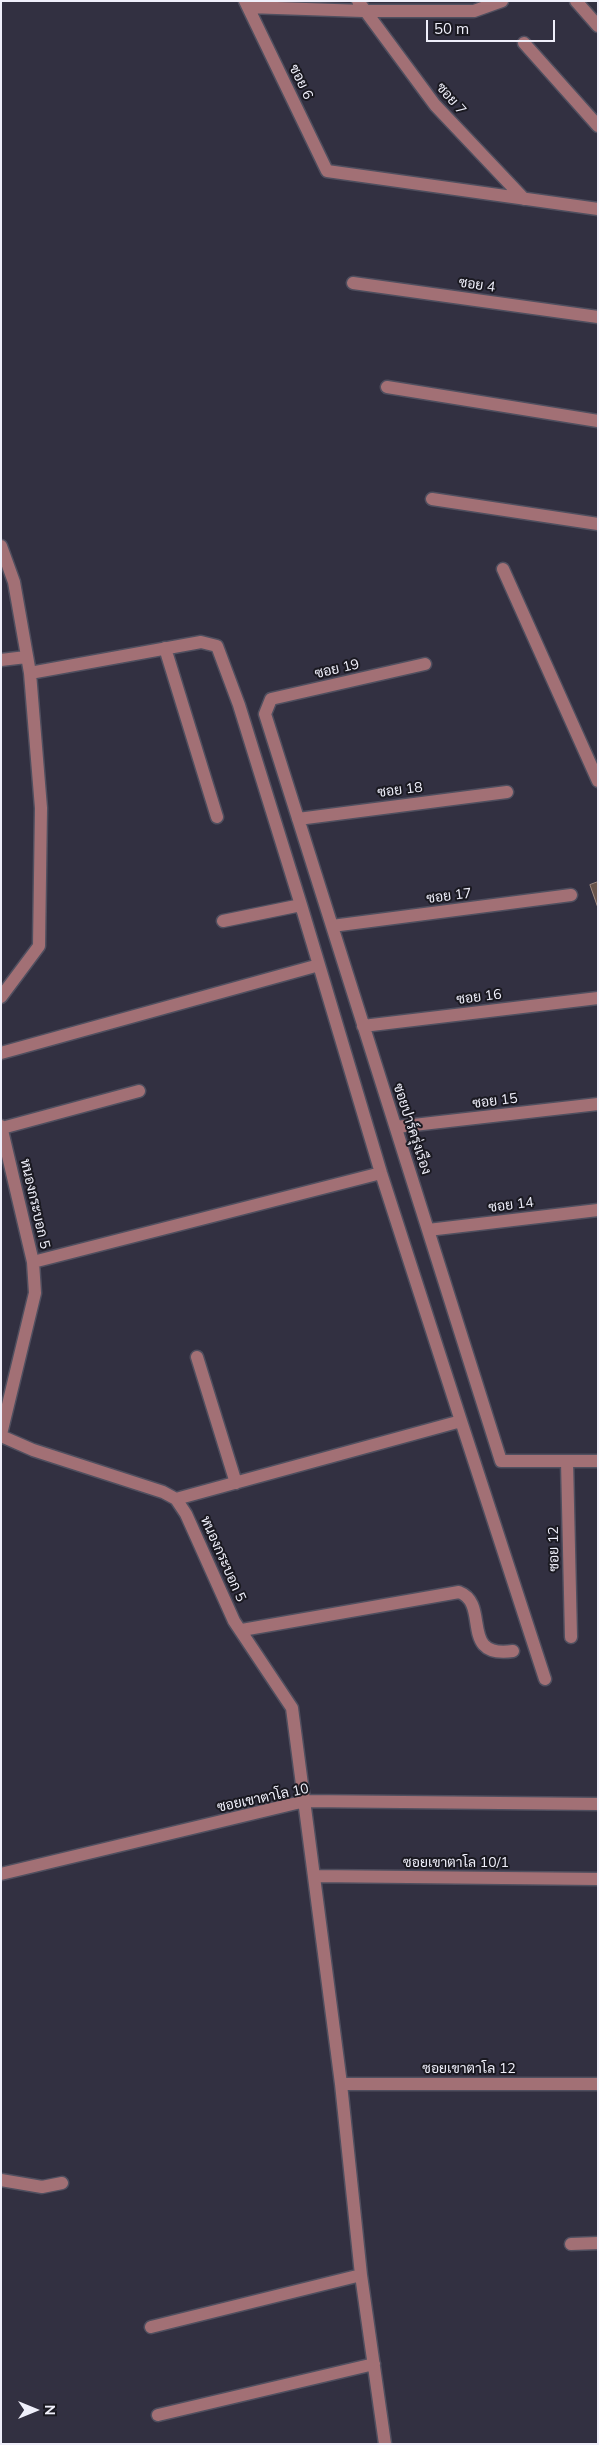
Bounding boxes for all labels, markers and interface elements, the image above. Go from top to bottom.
scale bar [429,10,558,42]
text: 50 m [434,19,469,38]
street label: ซอย 6 [285,62,317,102]
street label: ซอย 7 [433,80,469,118]
street label: ซอย 4 [458,274,496,296]
street label: ซอย 19 [313,656,361,682]
street label: ซอย 18 [376,779,424,801]
street label: ซอย 17 [425,885,473,907]
street label: ซอย 16 [455,986,503,1008]
street label: ซอยปาร์ครุ่งเรือง [389,1081,435,1177]
street label: ซอย 15 [471,1090,519,1112]
street label: หนองกระบอก 5 [16,1157,54,1251]
street label: ซอย 14 [487,1194,535,1216]
street label: หนองกระบอก 5 [197,1514,249,1604]
street label: ซอย 12 [545,1526,563,1572]
street label: ซอยเขาตาโล 10 [216,1780,310,1816]
street label: ซอยเขาตาโล 10/1 [403,1855,509,1871]
street label: ซอยเขาตาโล 12 [422,2061,516,2077]
north arrow [10,2385,60,2435]
text: N [41,2405,59,2415]

